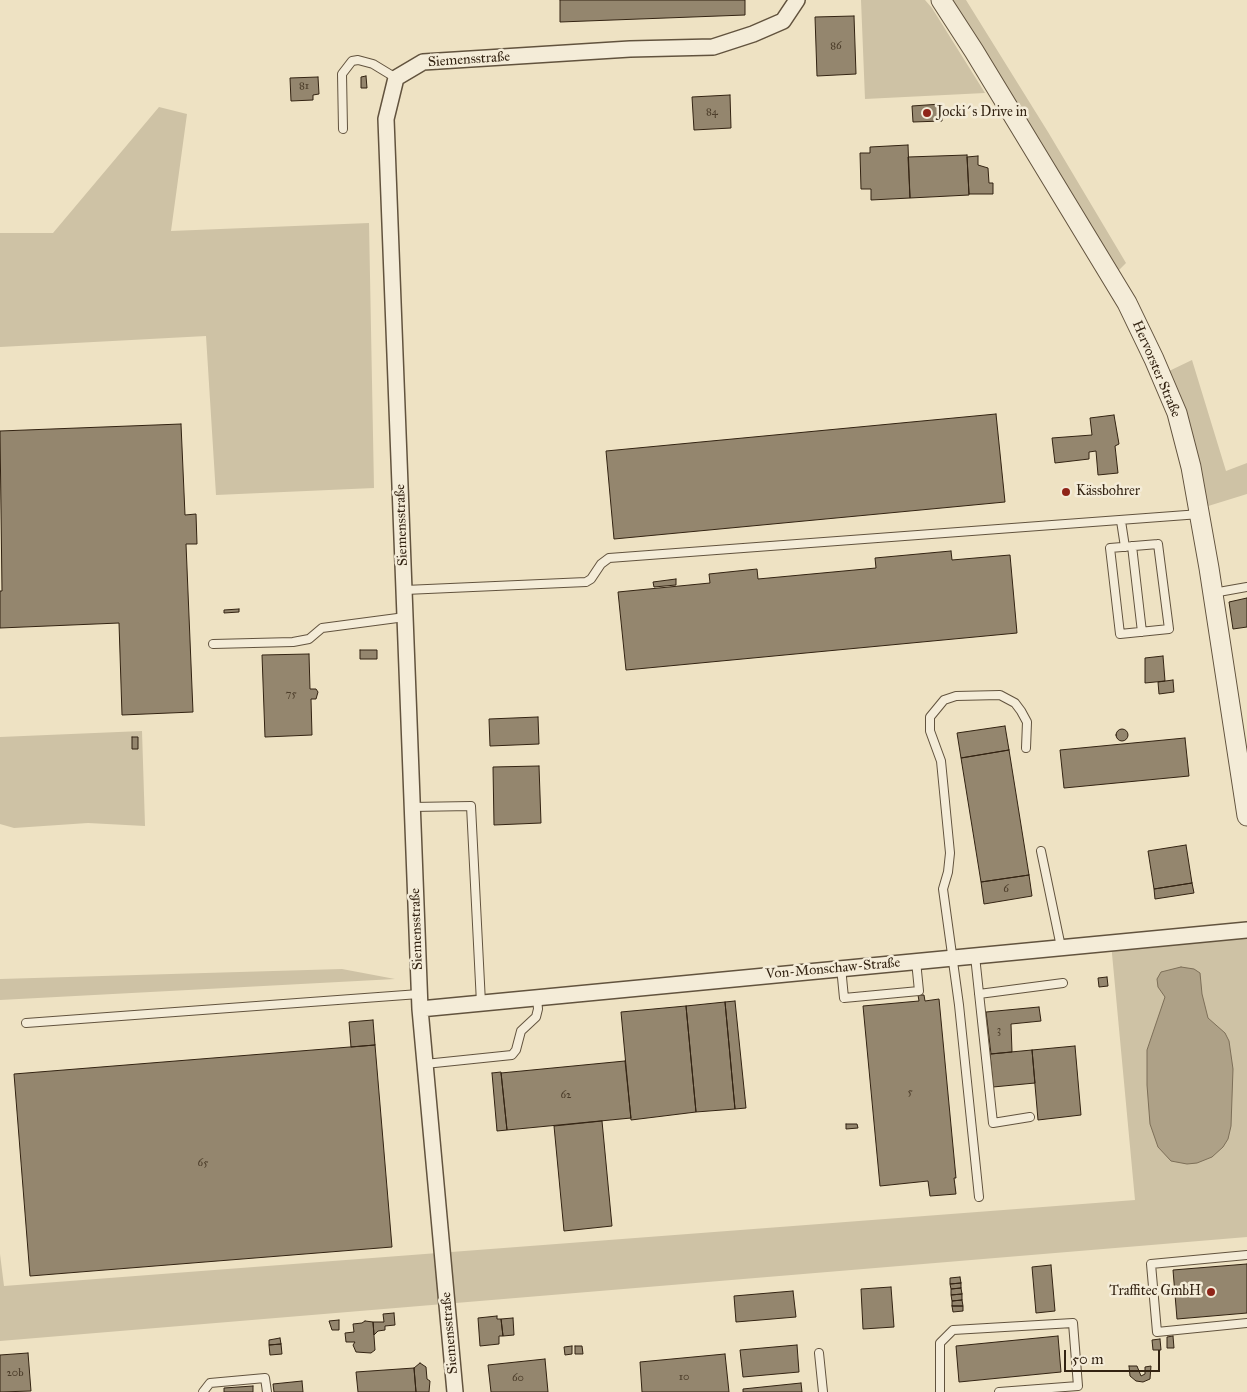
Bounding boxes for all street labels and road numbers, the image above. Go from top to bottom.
street label: Siemensstraße [427,49,511,71]
street label: Hervorster Straße [1128,318,1184,420]
street label: Siemensstraße [392,484,412,566]
street label: Siemensstraße [407,888,427,970]
street label: Von-Monschaw-Straße [765,955,901,983]
street label: Siemensstraße [438,1291,462,1375]

